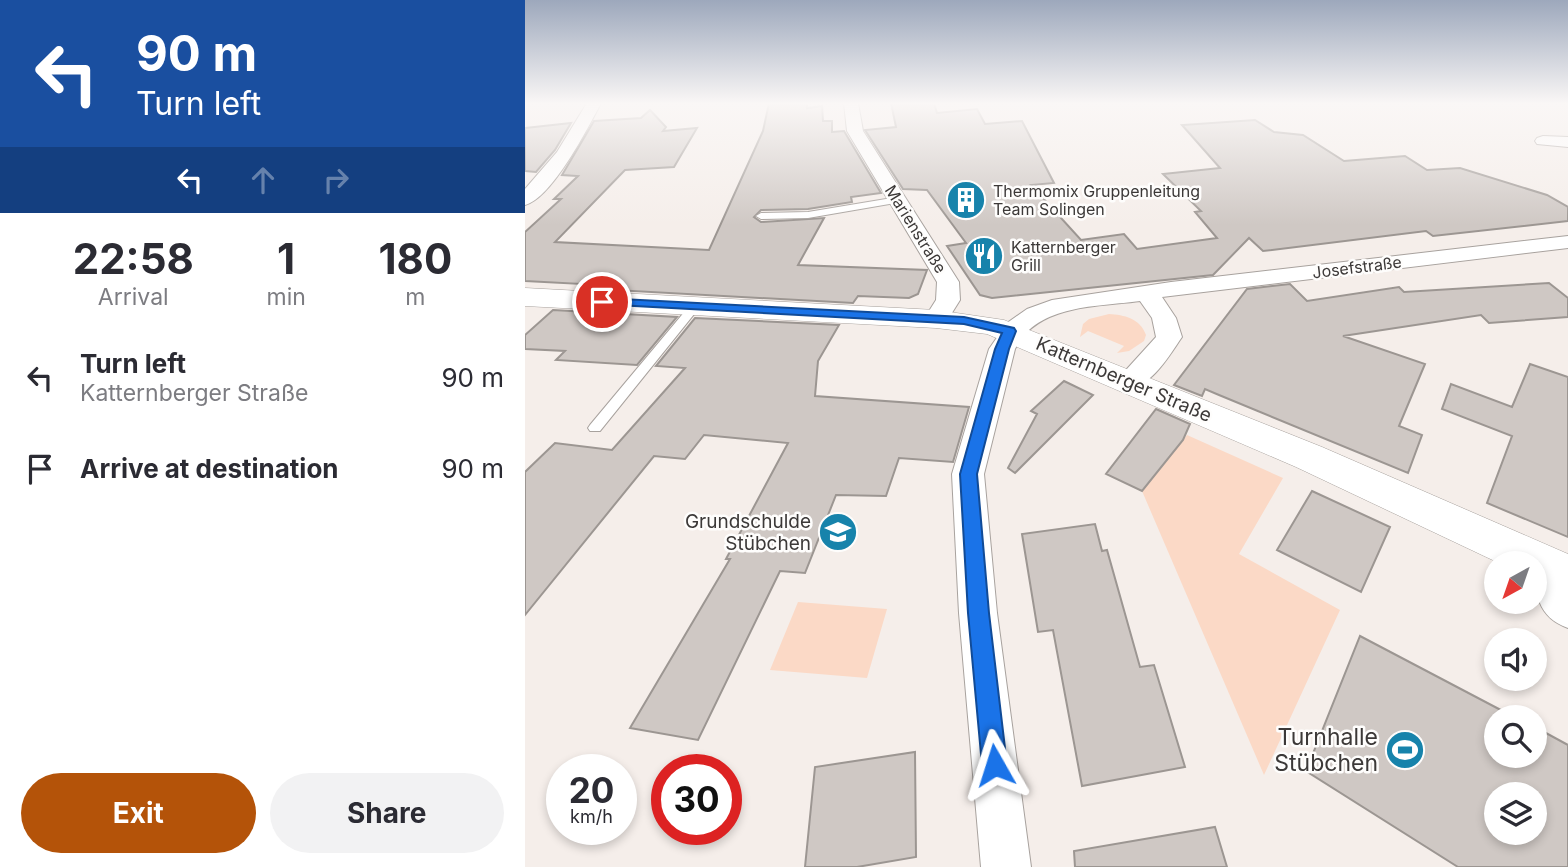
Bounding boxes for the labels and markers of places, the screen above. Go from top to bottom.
building icon: Thermomix Gruppenleitung Team Solingen [945,179,987,221]
place label: Thermomix Gruppenleitung Team Solingen [993,181,1200,219]
restaurant icon: Katternberger Grill [963,235,1005,277]
place label: Katternberger Grill [1011,237,1116,275]
pin [572,272,632,332]
place label: Grundschulde Stübchen [685,510,811,555]
school or university icon: Grundschulde Stübchen [817,511,859,553]
place label: Turnhalle Stübchen [1274,723,1378,777]
sports icon: Turnhalle Stübchen [1384,729,1426,771]

